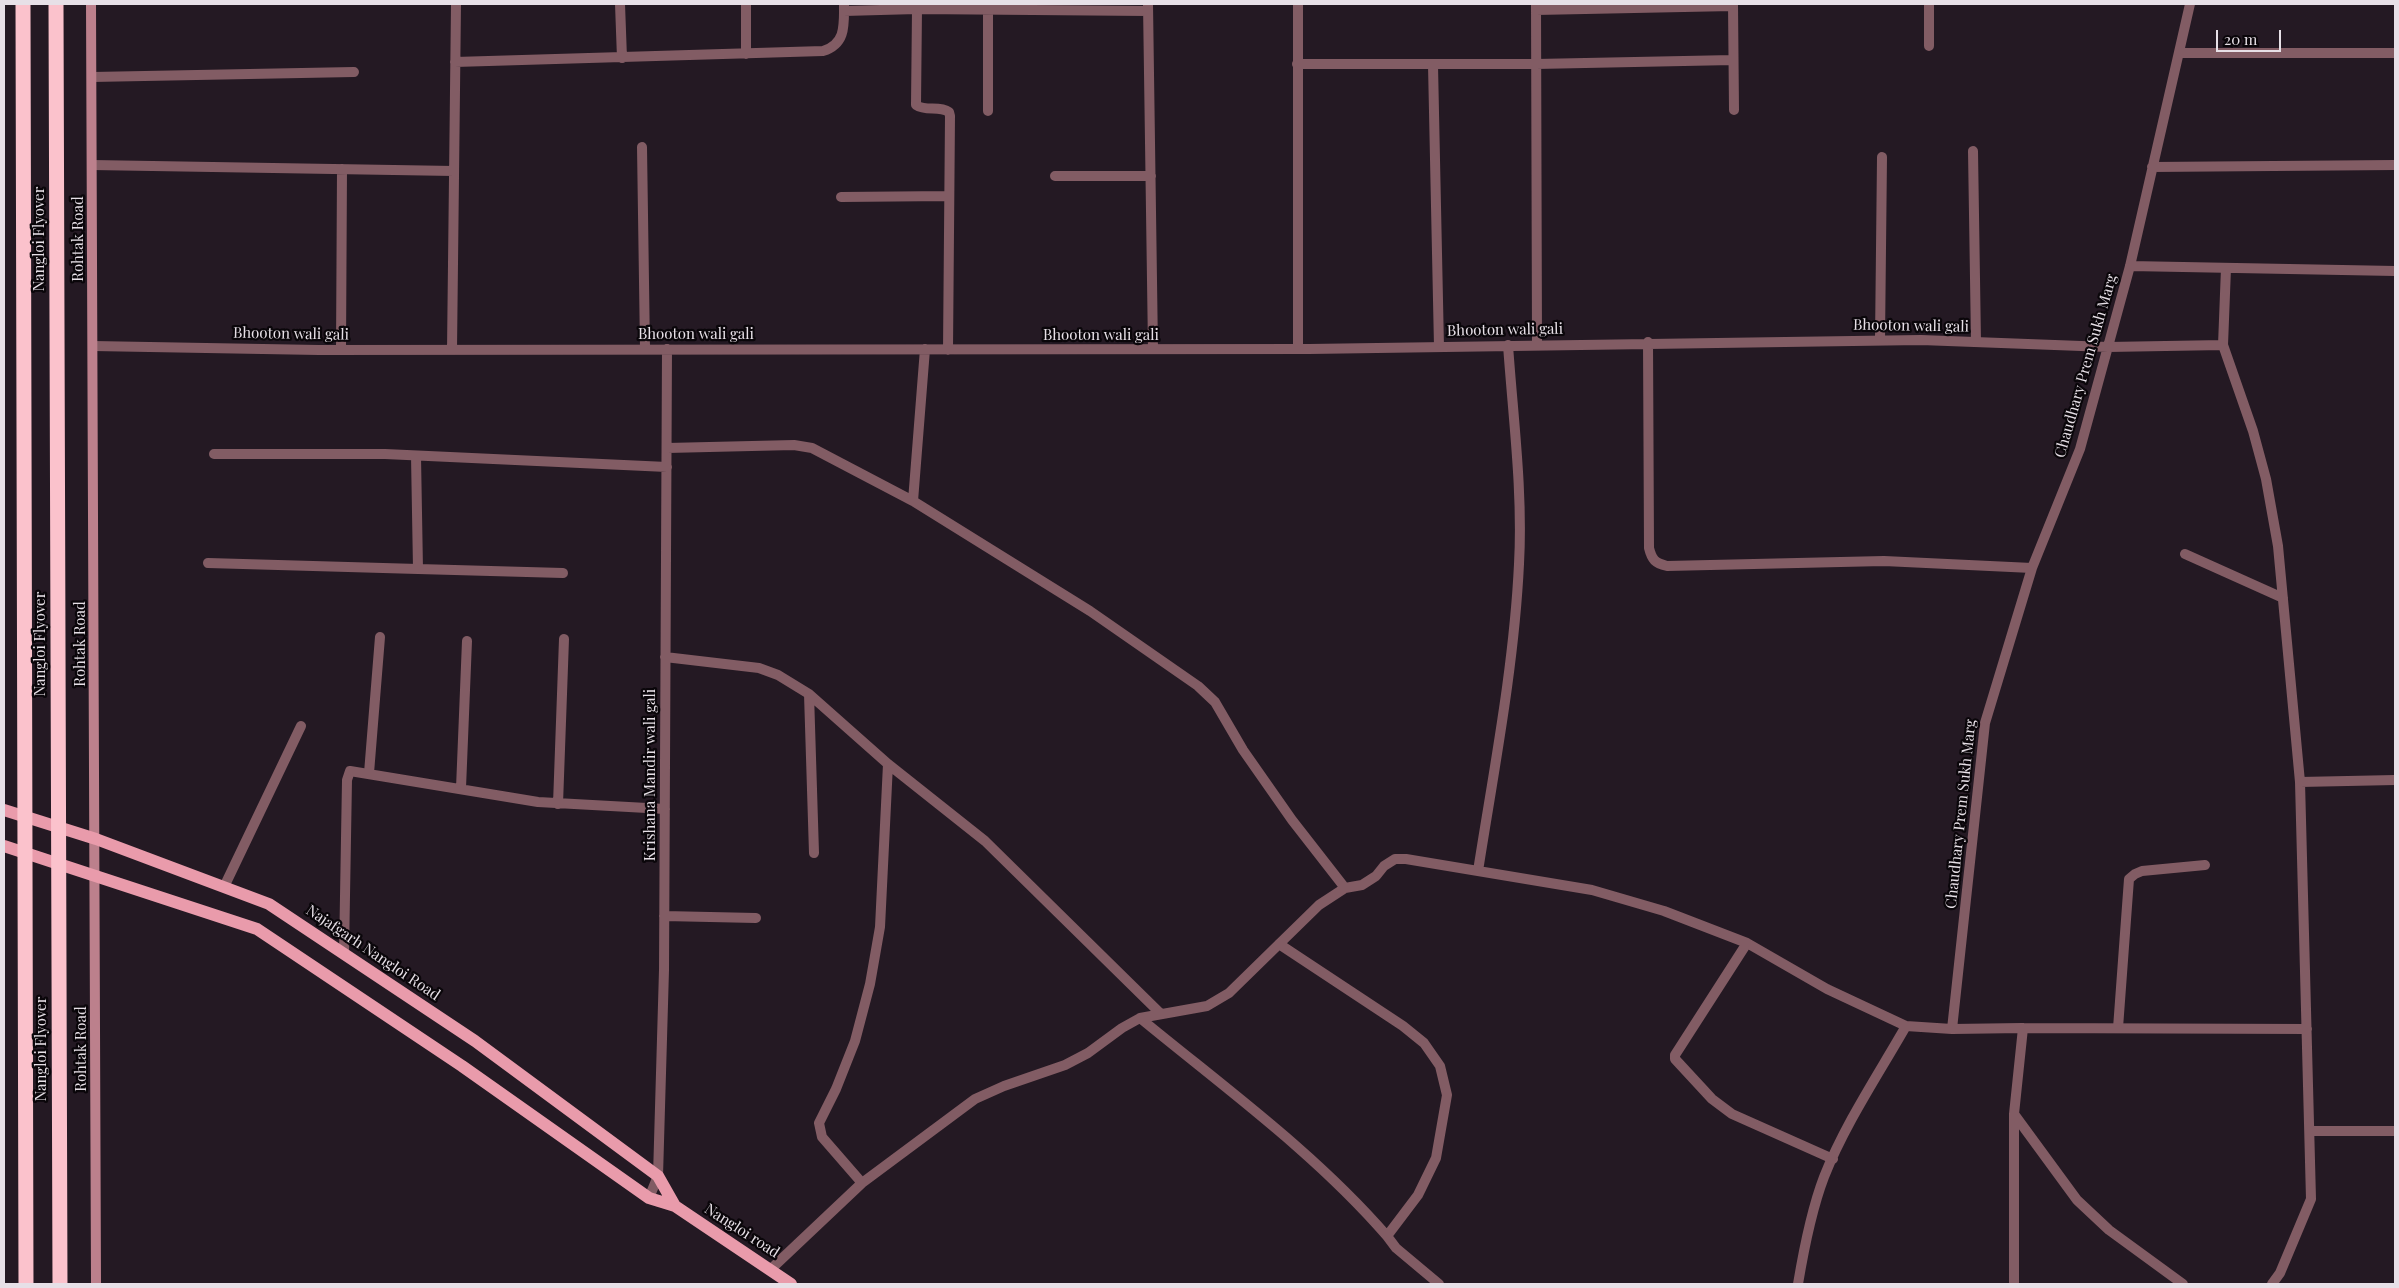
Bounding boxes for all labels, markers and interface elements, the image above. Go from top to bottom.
scale bar [2219,20,2284,52]
text: 20 m [2224,29,2257,49]
street label: Nangloi Flyover [30,187,48,291]
street label: Rohtak Road [69,196,87,282]
street label: Chaudhary Prem Sukh Marg [2051,272,2121,460]
street label: Bhooton wali gali [1853,316,1969,336]
street label: Bhooton wali gali [1447,320,1563,340]
street label: Bhooton wali gali [233,324,349,344]
street label: Bhooton wali gali [638,325,754,343]
street label: Bhooton wali gali [1043,326,1159,344]
street label: Nangloi Flyover [31,592,49,696]
street label: Rohtak Road [71,601,89,687]
street label: Krishana Mandir wali gali [641,689,659,861]
street label: Chaudhary Prem Sukh Marg [1942,718,1980,910]
street label: Najafgarh Nangloi Road [303,902,443,1004]
street label: Nangloi Flyover [32,997,50,1101]
street label: Rohtak Road [72,1006,90,1092]
street label: Nangloi road [701,1200,783,1262]

